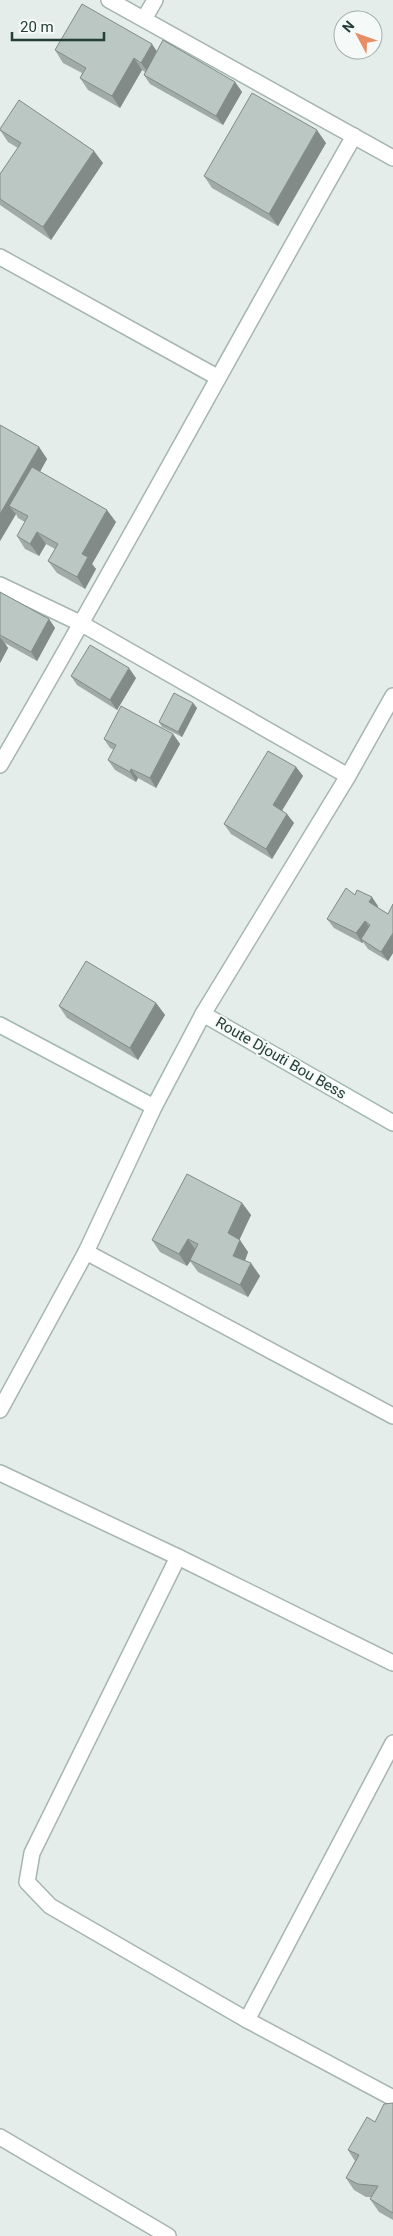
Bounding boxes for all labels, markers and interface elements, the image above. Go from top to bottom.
scale bar [12,10,105,42]
north arrow [333,10,383,60]
text: N [339,17,357,35]
text: 20 m [20,18,54,36]
street label: Route Djouti Bou Bess [212,1013,350,1103]

